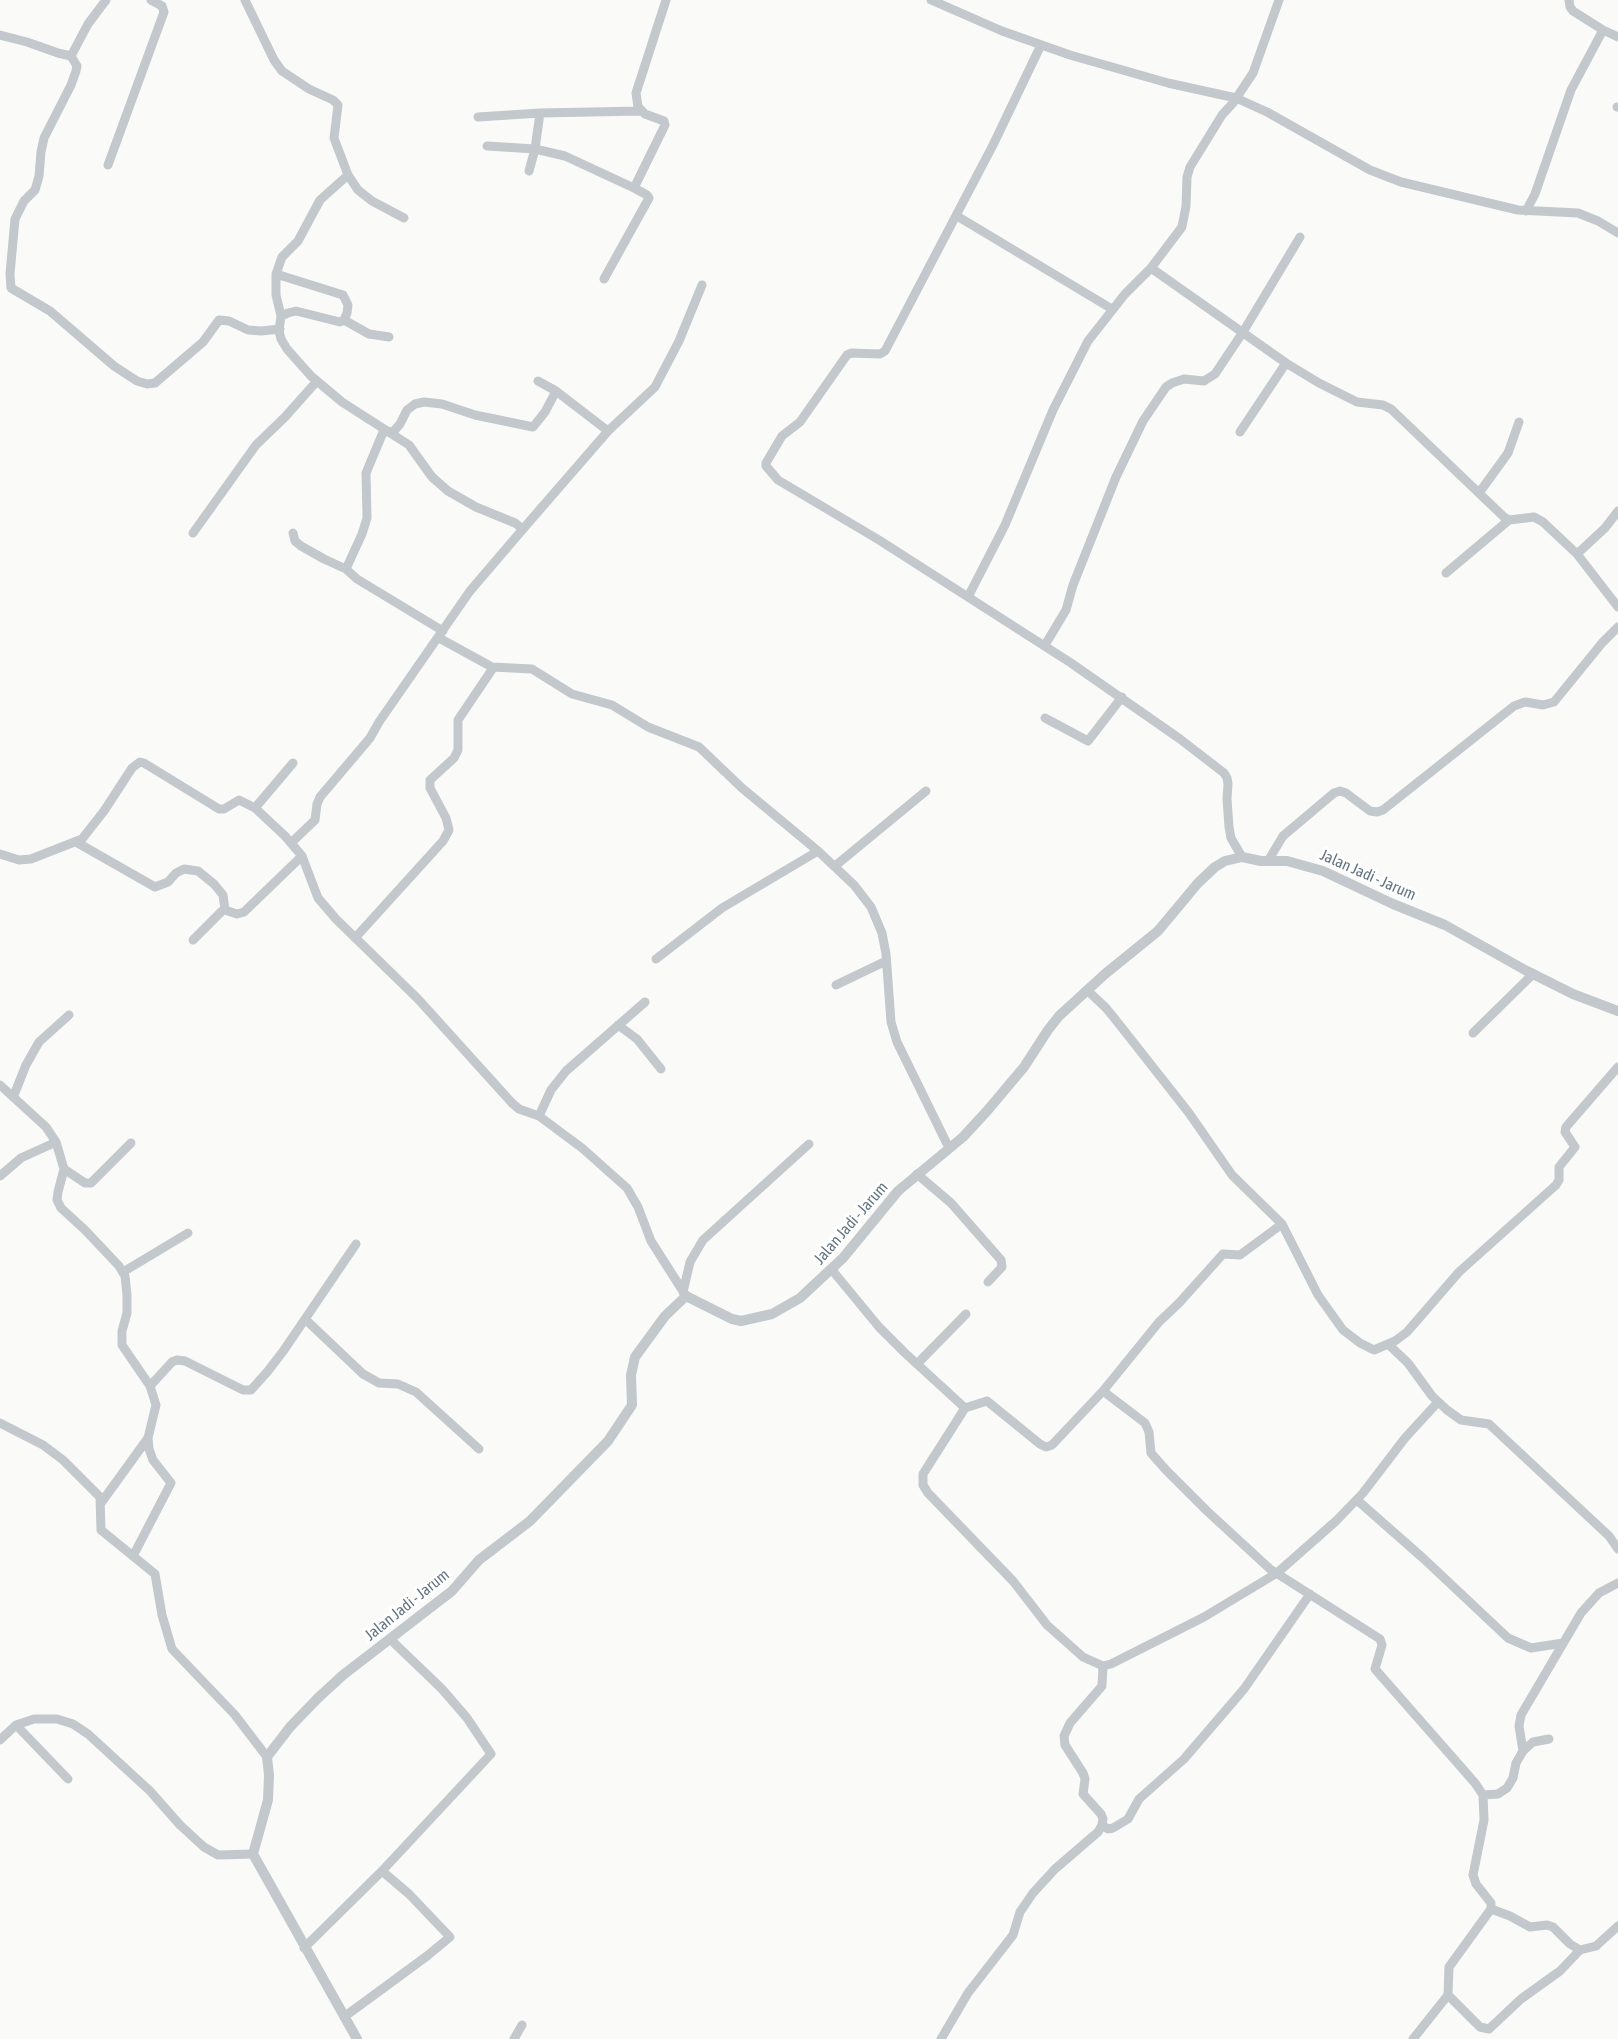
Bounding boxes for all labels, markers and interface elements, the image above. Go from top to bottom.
street label: Jalan Jadi - Jarum [1317,845,1419,905]
street label: Jalan Jadi - Jarum [810,1178,892,1268]
street label: Jalan Jadi - Jarum [361,1565,453,1645]

